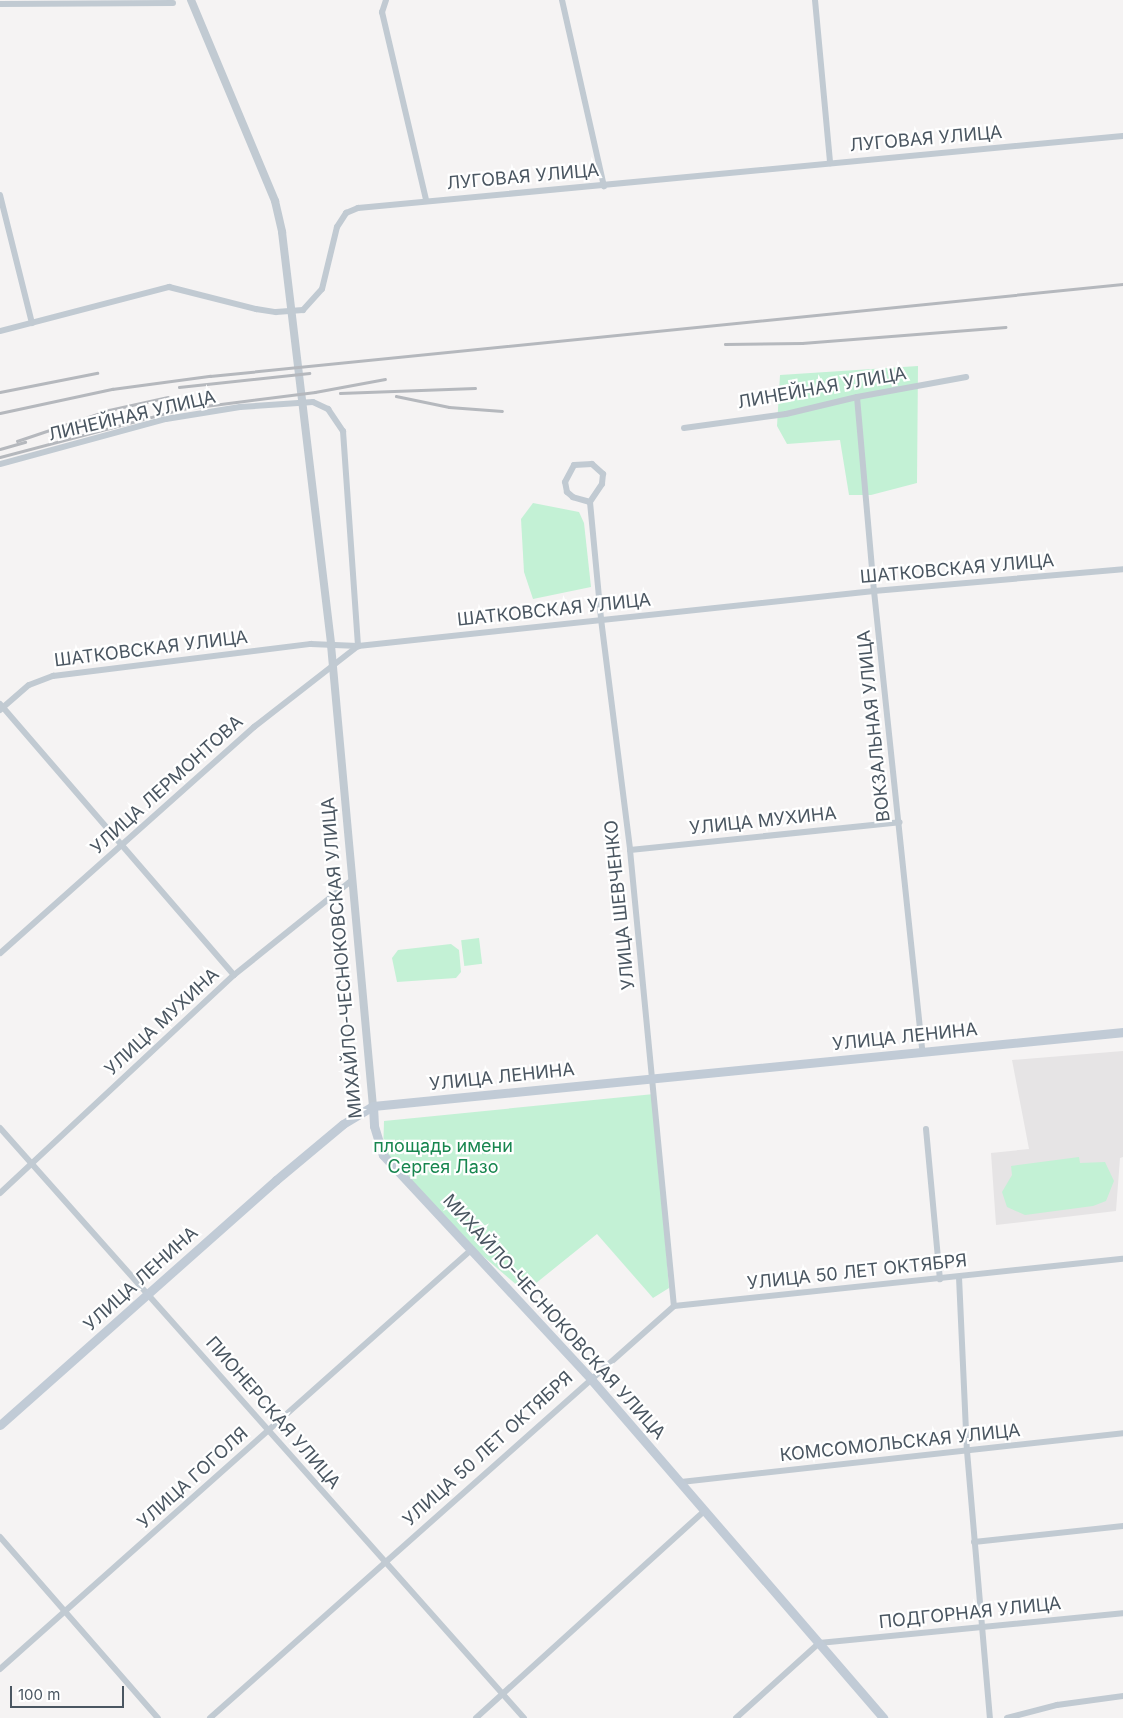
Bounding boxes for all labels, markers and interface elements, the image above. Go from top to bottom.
street label: ЛУГОВАЯ УЛИЦА [849,122,1003,156]
street label: ЛУГОВАЯ УЛИЦА [446,160,600,194]
street label: ЛИНЕЙНАЯ УЛИЦА [736,363,908,413]
street label: ЛИНЕЙНАЯ УЛИЦА [46,386,218,446]
street label: ШАТКОВСКАЯ УЛИЦА [859,550,1055,588]
street label: ШАТКОВСКАЯ УЛИЦА [456,589,652,631]
street label: ШАТКОВСКАЯ УЛИЦА [53,626,249,672]
street label: ВОКЗАЛЬНАЯ УЛИЦА [853,629,895,823]
street label: УЛИЦА ЛЕРМОНТОВА [87,711,247,859]
street label: МИХАЙЛО-ЧЕСНОКОВСКАЯ УЛИЦА [317,796,367,1120]
street label: УЛИЦА МУХИНА [688,803,838,839]
street label: УЛИЦА ШЕВЧЕНКО [600,819,640,991]
street label: УЛИЦА МУХИНА [101,964,223,1080]
street label: УЛИЦА ЛЕНИНА [831,1019,979,1055]
street label: УЛИЦА ЛЕНИНА [428,1059,576,1095]
park label: площадь имени Сергея Лазо [373,1136,513,1178]
street label: МИХАЙЛО-ЧЕСНОКОВСКАЯ УЛИЦА [438,1190,670,1444]
street label: УЛИЦА ЛЕНИНА [80,1222,202,1336]
street label: УЛИЦА 50 ЛЕТ ОКТЯБРЯ [746,1250,968,1294]
street label: ПИОНЕРСКАЯ УЛИЦА [201,1333,345,1493]
street label: УЛИЦА 50 ЛЕТ ОКТЯБРЯ [399,1367,577,1531]
street label: КОМСОМОЛЬСКАЯ УЛИЦА [779,1420,1021,1466]
street label: УЛИЦА ГОГОЛЯ [133,1423,253,1533]
street label: ПОДГОРНАЯ УЛИЦА [878,1593,1062,1633]
scale bar [12,1676,126,1708]
text: 100 m [18,1685,60,1704]

